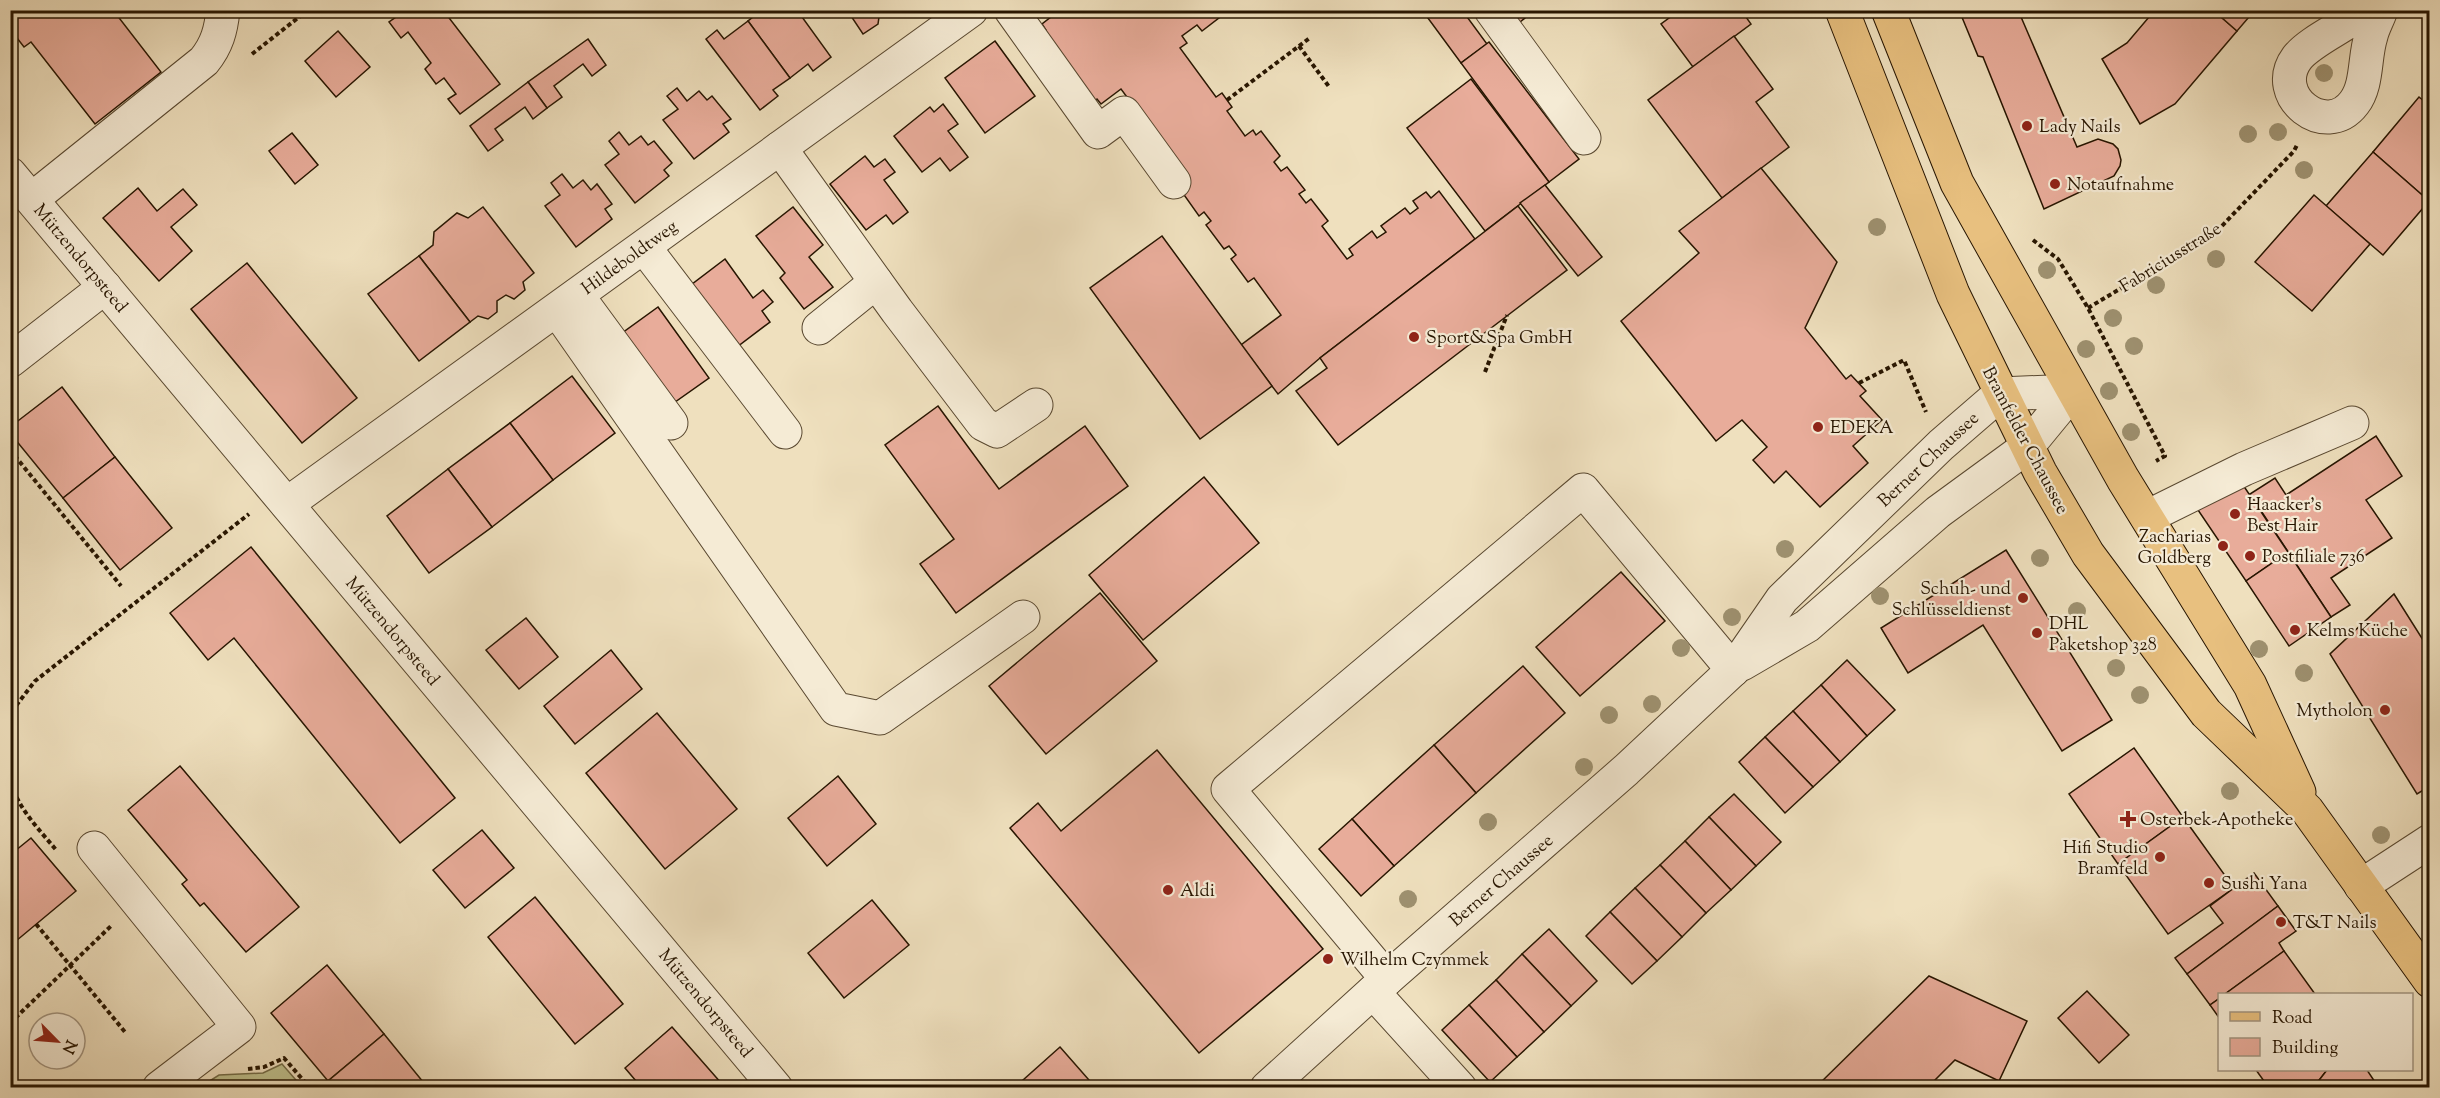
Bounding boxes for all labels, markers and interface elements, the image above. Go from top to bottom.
place label: Lady Nails [2039,115,2120,141]
marker: Lady Nails [2020,119,2034,133]
place label: Notaufnahme [2067,173,2174,199]
marker: Notaufnahme [2048,177,2062,191]
street label: Mützendorpsteed [26,199,133,319]
street label: Hildeboldtweg [577,215,684,302]
street label: Fabriciusstraße [2115,217,2227,301]
place label: Sport&Spa GmbH [1426,326,1573,352]
marker: Sport&Spa GmbH [1407,330,1421,344]
street label: Bramfelder Chaussee [1974,363,2074,519]
street label: Berner Chaussee [1873,407,1986,514]
place label: EDEKA [1830,416,1894,442]
marker: EDEKA [1811,420,1825,434]
place label: Haacker's Best Hair [2247,493,2322,540]
marker: Haacker's Best Hair [2228,507,2242,521]
place label: Zacharias Goldberg [2138,525,2211,572]
marker: Zacharias Goldberg [2216,539,2230,553]
place label: Postfiliale 736 [2262,545,2365,571]
marker: Postfiliale 736 [2243,549,2257,563]
street label: Mützendorpsteed [338,572,445,692]
place label: Schuh- und Schlüsseldienst [1892,577,2011,624]
marker: Schuh- und Schlüsseldienst [2016,591,2030,605]
place label: DHL Paketshop 328 [2049,612,2157,659]
place label: Kelms Küche [2307,619,2408,645]
marker: Kelms Küche [2288,623,2302,637]
marker: DHL Paketshop 328 [2030,626,2044,640]
place label: Mytholon [2296,699,2373,725]
marker: Mytholon [2378,703,2392,717]
place label: Osterbek-Apotheke [2140,808,2293,834]
marker: Osterbek-Apotheke [2121,812,2135,826]
street label: Berner Chaussee [1445,829,1560,934]
place label: Hifi Studio Bramfeld [2063,836,2148,883]
marker: Hifi Studio Bramfeld [2153,850,2167,864]
place label: Sushi Yana [2221,872,2308,898]
marker: Sushi Yana [2202,876,2216,890]
place label: Aldi [1180,879,1215,905]
marker: Aldi [1161,883,1175,897]
place label: T&T Nails [2293,911,2377,937]
marker: T&T Nails [2274,915,2288,929]
street label: Mützendorpsteed [651,944,758,1064]
place label: Wilhelm Czymmek [1340,948,1489,974]
marker: Wilhelm Czymmek [1321,952,1335,966]
legend [2218,993,2413,1071]
text: Road [2272,1006,2312,1032]
north arrow [27,1011,87,1071]
text: N [55,1036,81,1057]
text: Building [2272,1036,2338,1062]

